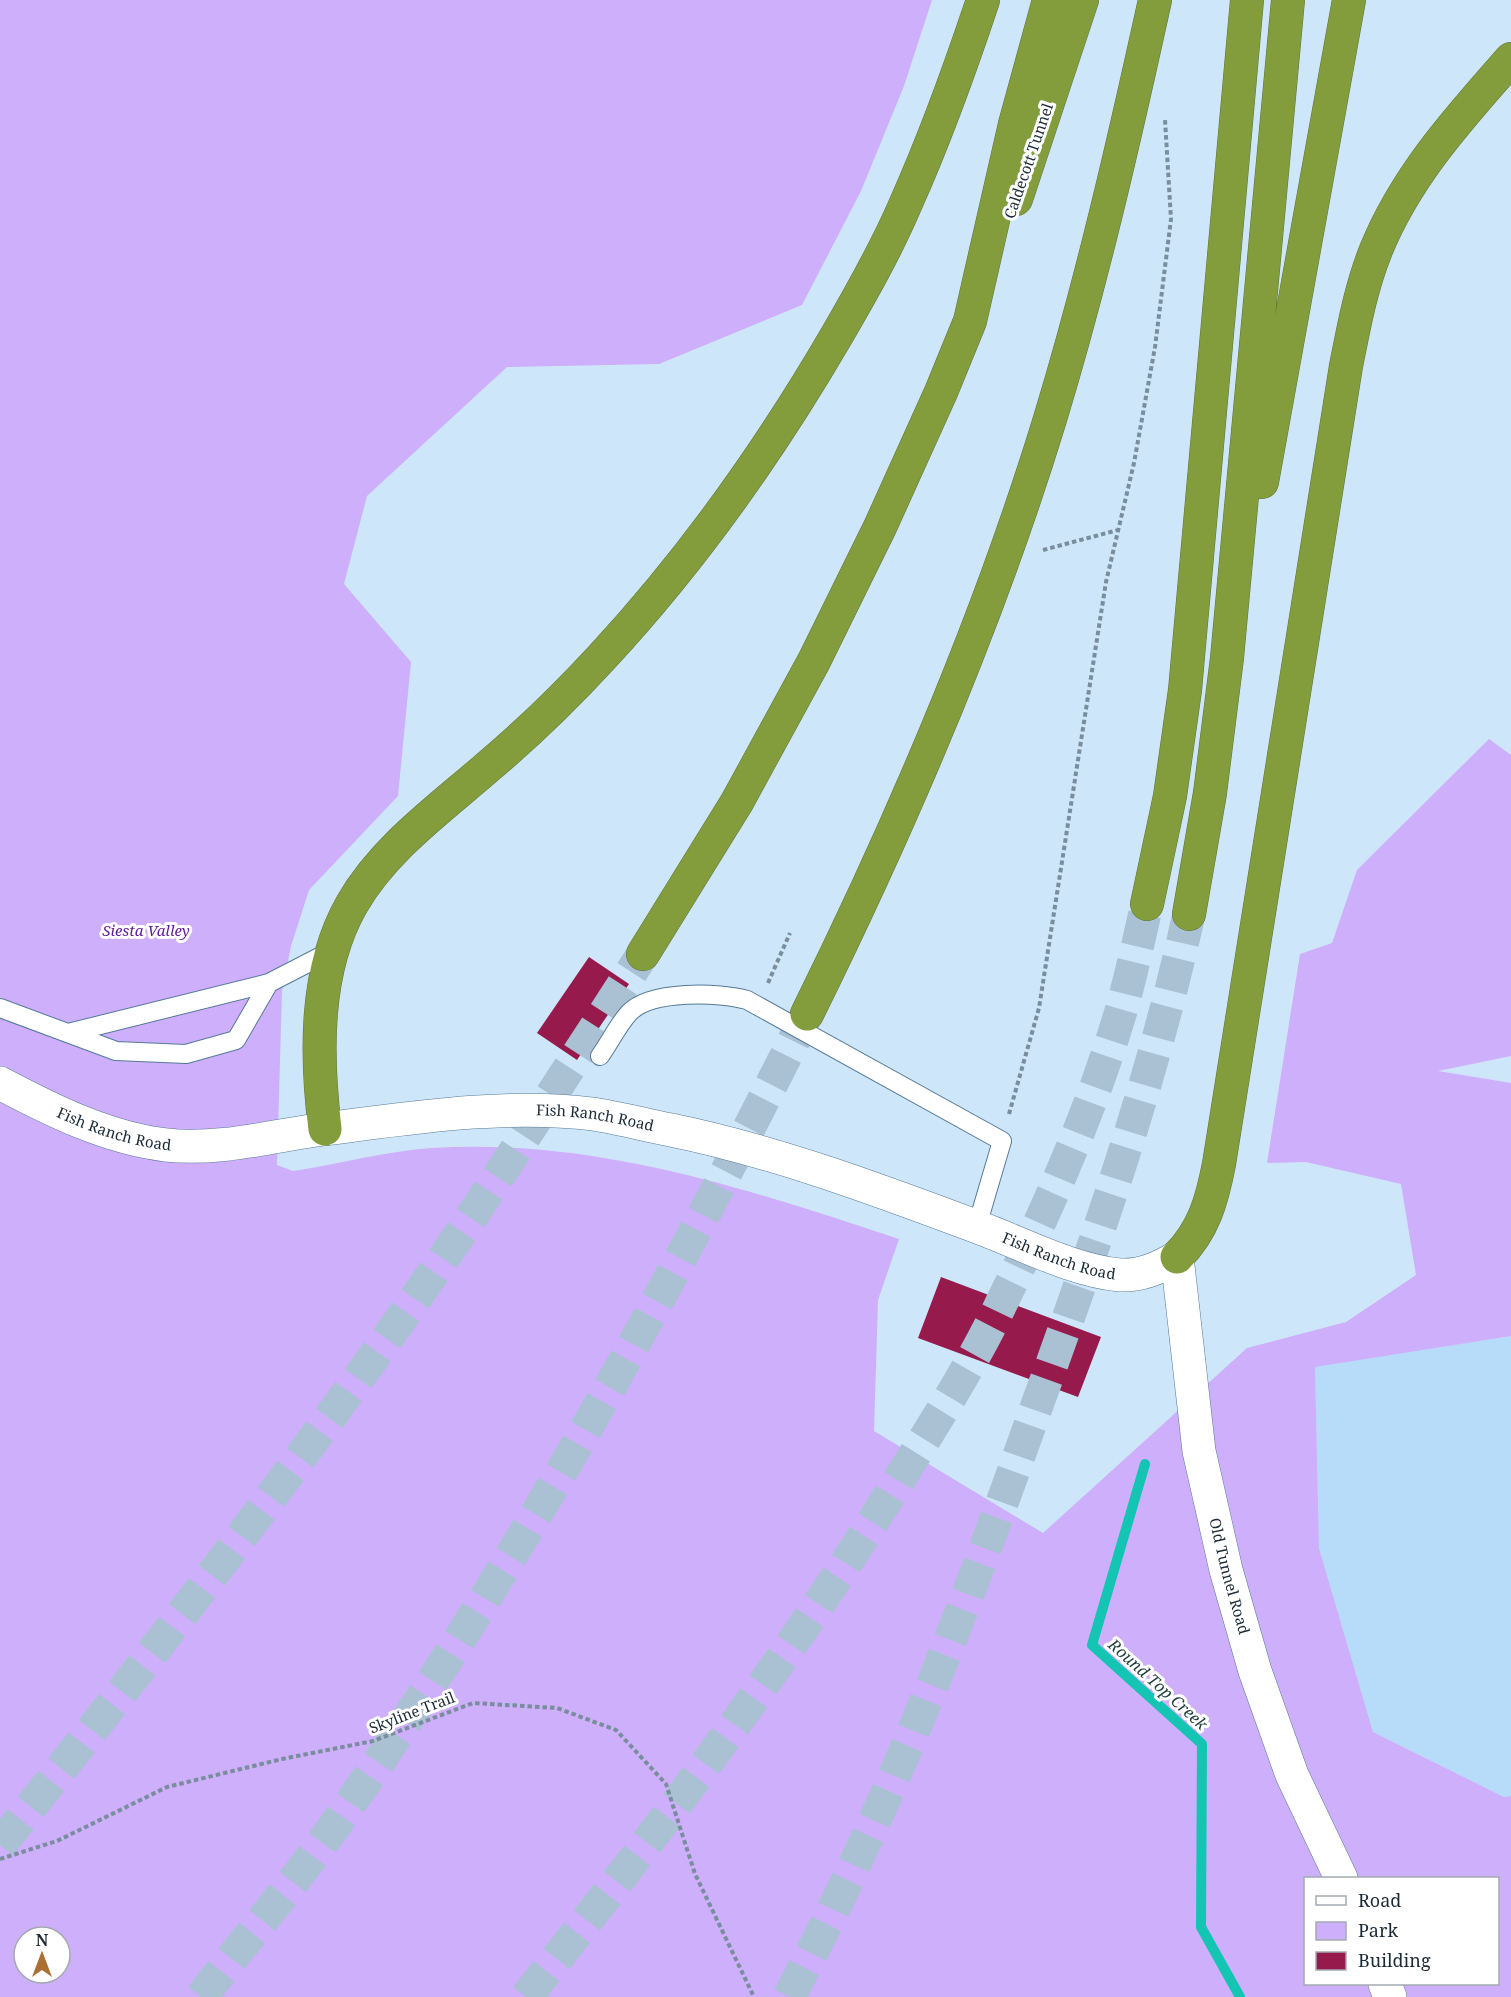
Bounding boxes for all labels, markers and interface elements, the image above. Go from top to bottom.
street label: Caldecott Tunnel [999,100,1057,221]
park label: Siesta Valley [102,920,190,940]
street label: Fish Ranch Road [536,1099,656,1135]
street label: Fish Ranch Road [54,1102,172,1155]
street label: Fish Ranch Road [999,1227,1117,1284]
street label: Old Tunnel Road [1205,1516,1255,1637]
water label: Round Top Creek [1103,1633,1213,1735]
street label: Skyline Trail [366,1686,458,1738]
legend [1304,1877,1499,1985]
text: Road [1358,1888,1401,1912]
text: Park [1358,1918,1398,1942]
north arrow [12,1925,72,1985]
text: N [36,1929,49,1951]
text: Building [1358,1948,1431,1972]

